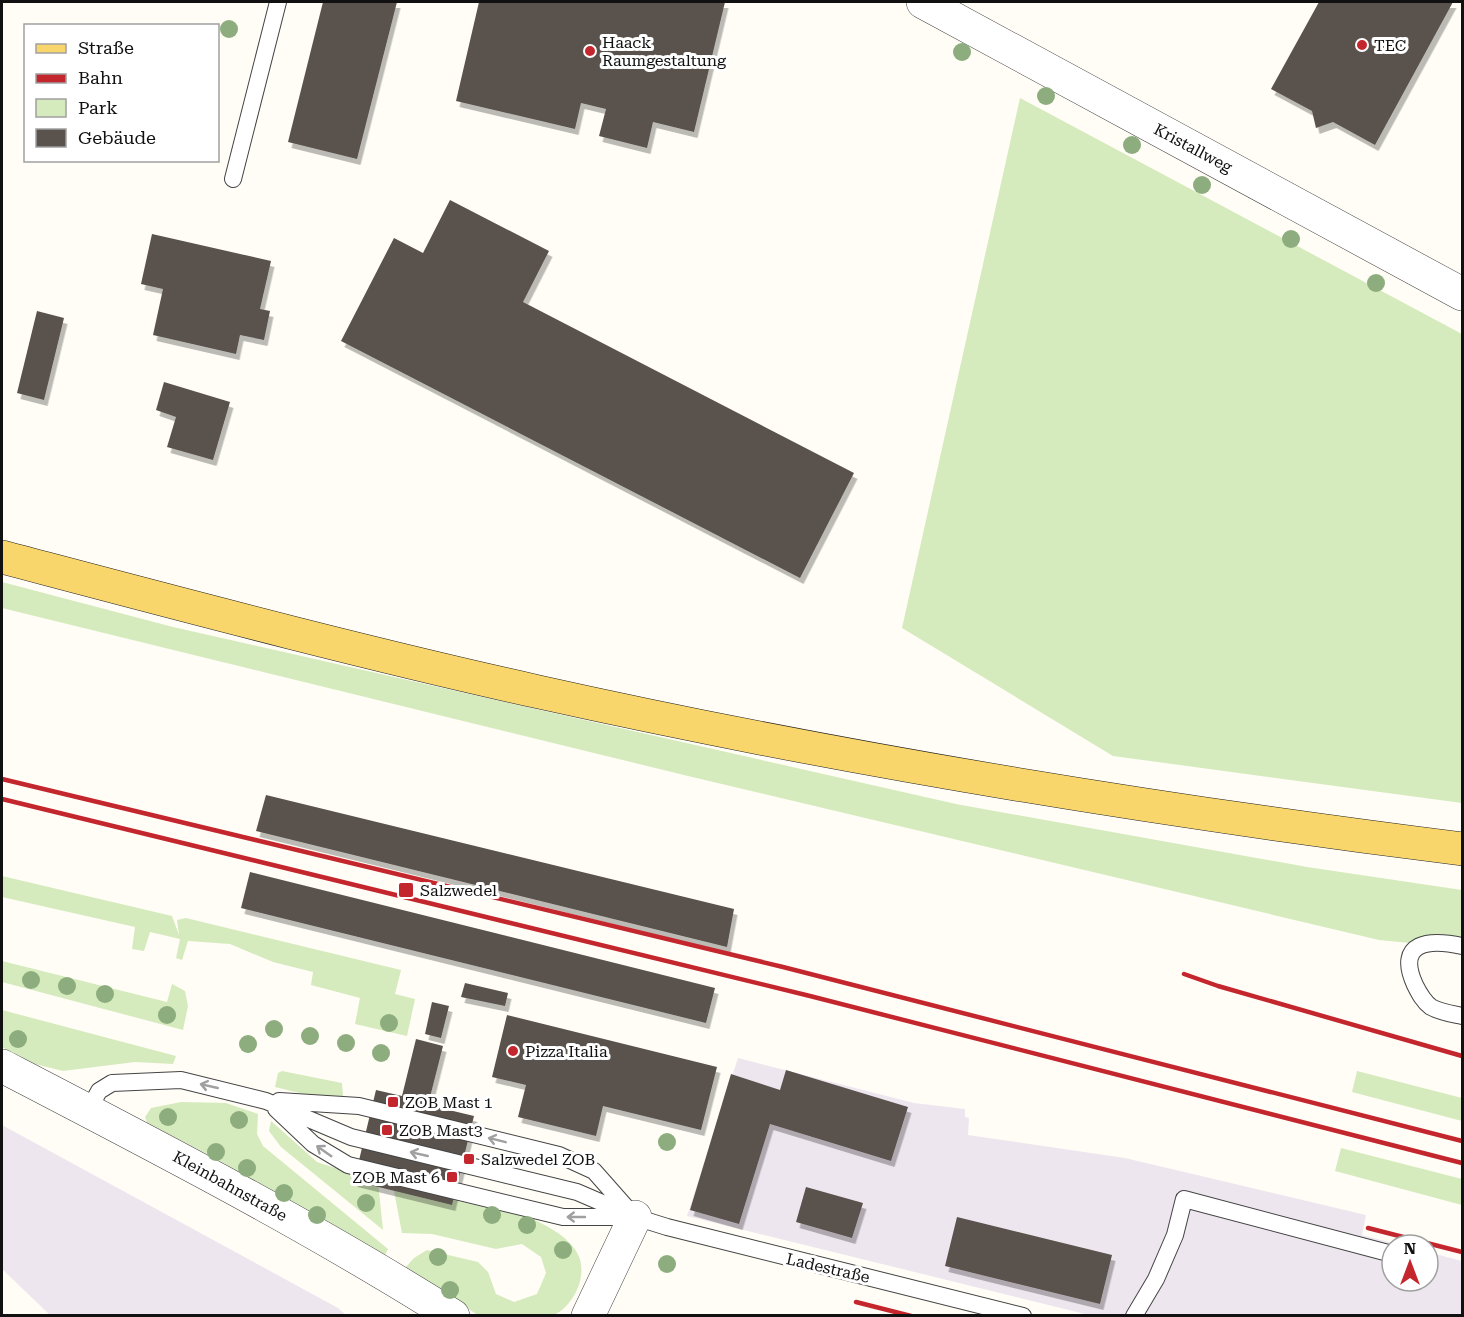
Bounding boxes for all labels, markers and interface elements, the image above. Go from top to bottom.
legend [24,24,219,162]
place label: Haack Raumgestaltung [602,33,727,70]
place label: TEC [1374,36,1406,55]
text: Straße [78,37,134,58]
marker: TEC [1355,38,1369,52]
marker: Haack Raumgestaltung [583,44,597,58]
text: Bahn [78,67,123,88]
text: Park [78,97,118,118]
street label: Kristallweg [1150,119,1236,177]
text: Gebäude [78,127,156,148]
marker: Salzwedel [397,881,415,899]
place label: Salzwedel [420,881,497,900]
place label: Pizza Italia [525,1042,608,1061]
marker: Pizza Italia [506,1044,520,1058]
one-way arrow [200,1080,219,1092]
place label: ZOB Mast 1 [405,1093,493,1112]
marker: ZOB Mast 1 [386,1095,400,1109]
place label: ZOB Mast3 [399,1121,483,1140]
marker: ZOB Mast3 [380,1123,394,1137]
one-way arrow [488,1133,507,1145]
one-way arrow [316,1145,332,1157]
street label: Kleinbahnstraße [170,1147,291,1225]
one-way arrow [409,1147,428,1159]
place label: Salzwedel ZOB [481,1150,595,1169]
marker: Salzwedel ZOB [462,1152,476,1166]
place label: ZOB Mast 6 [352,1168,440,1187]
marker: ZOB Mast 6 [445,1170,459,1184]
one-way arrow [567,1211,587,1223]
north arrow [1380,1233,1440,1293]
text: N [1404,1239,1416,1258]
street label: Ladestraße [784,1249,872,1287]

